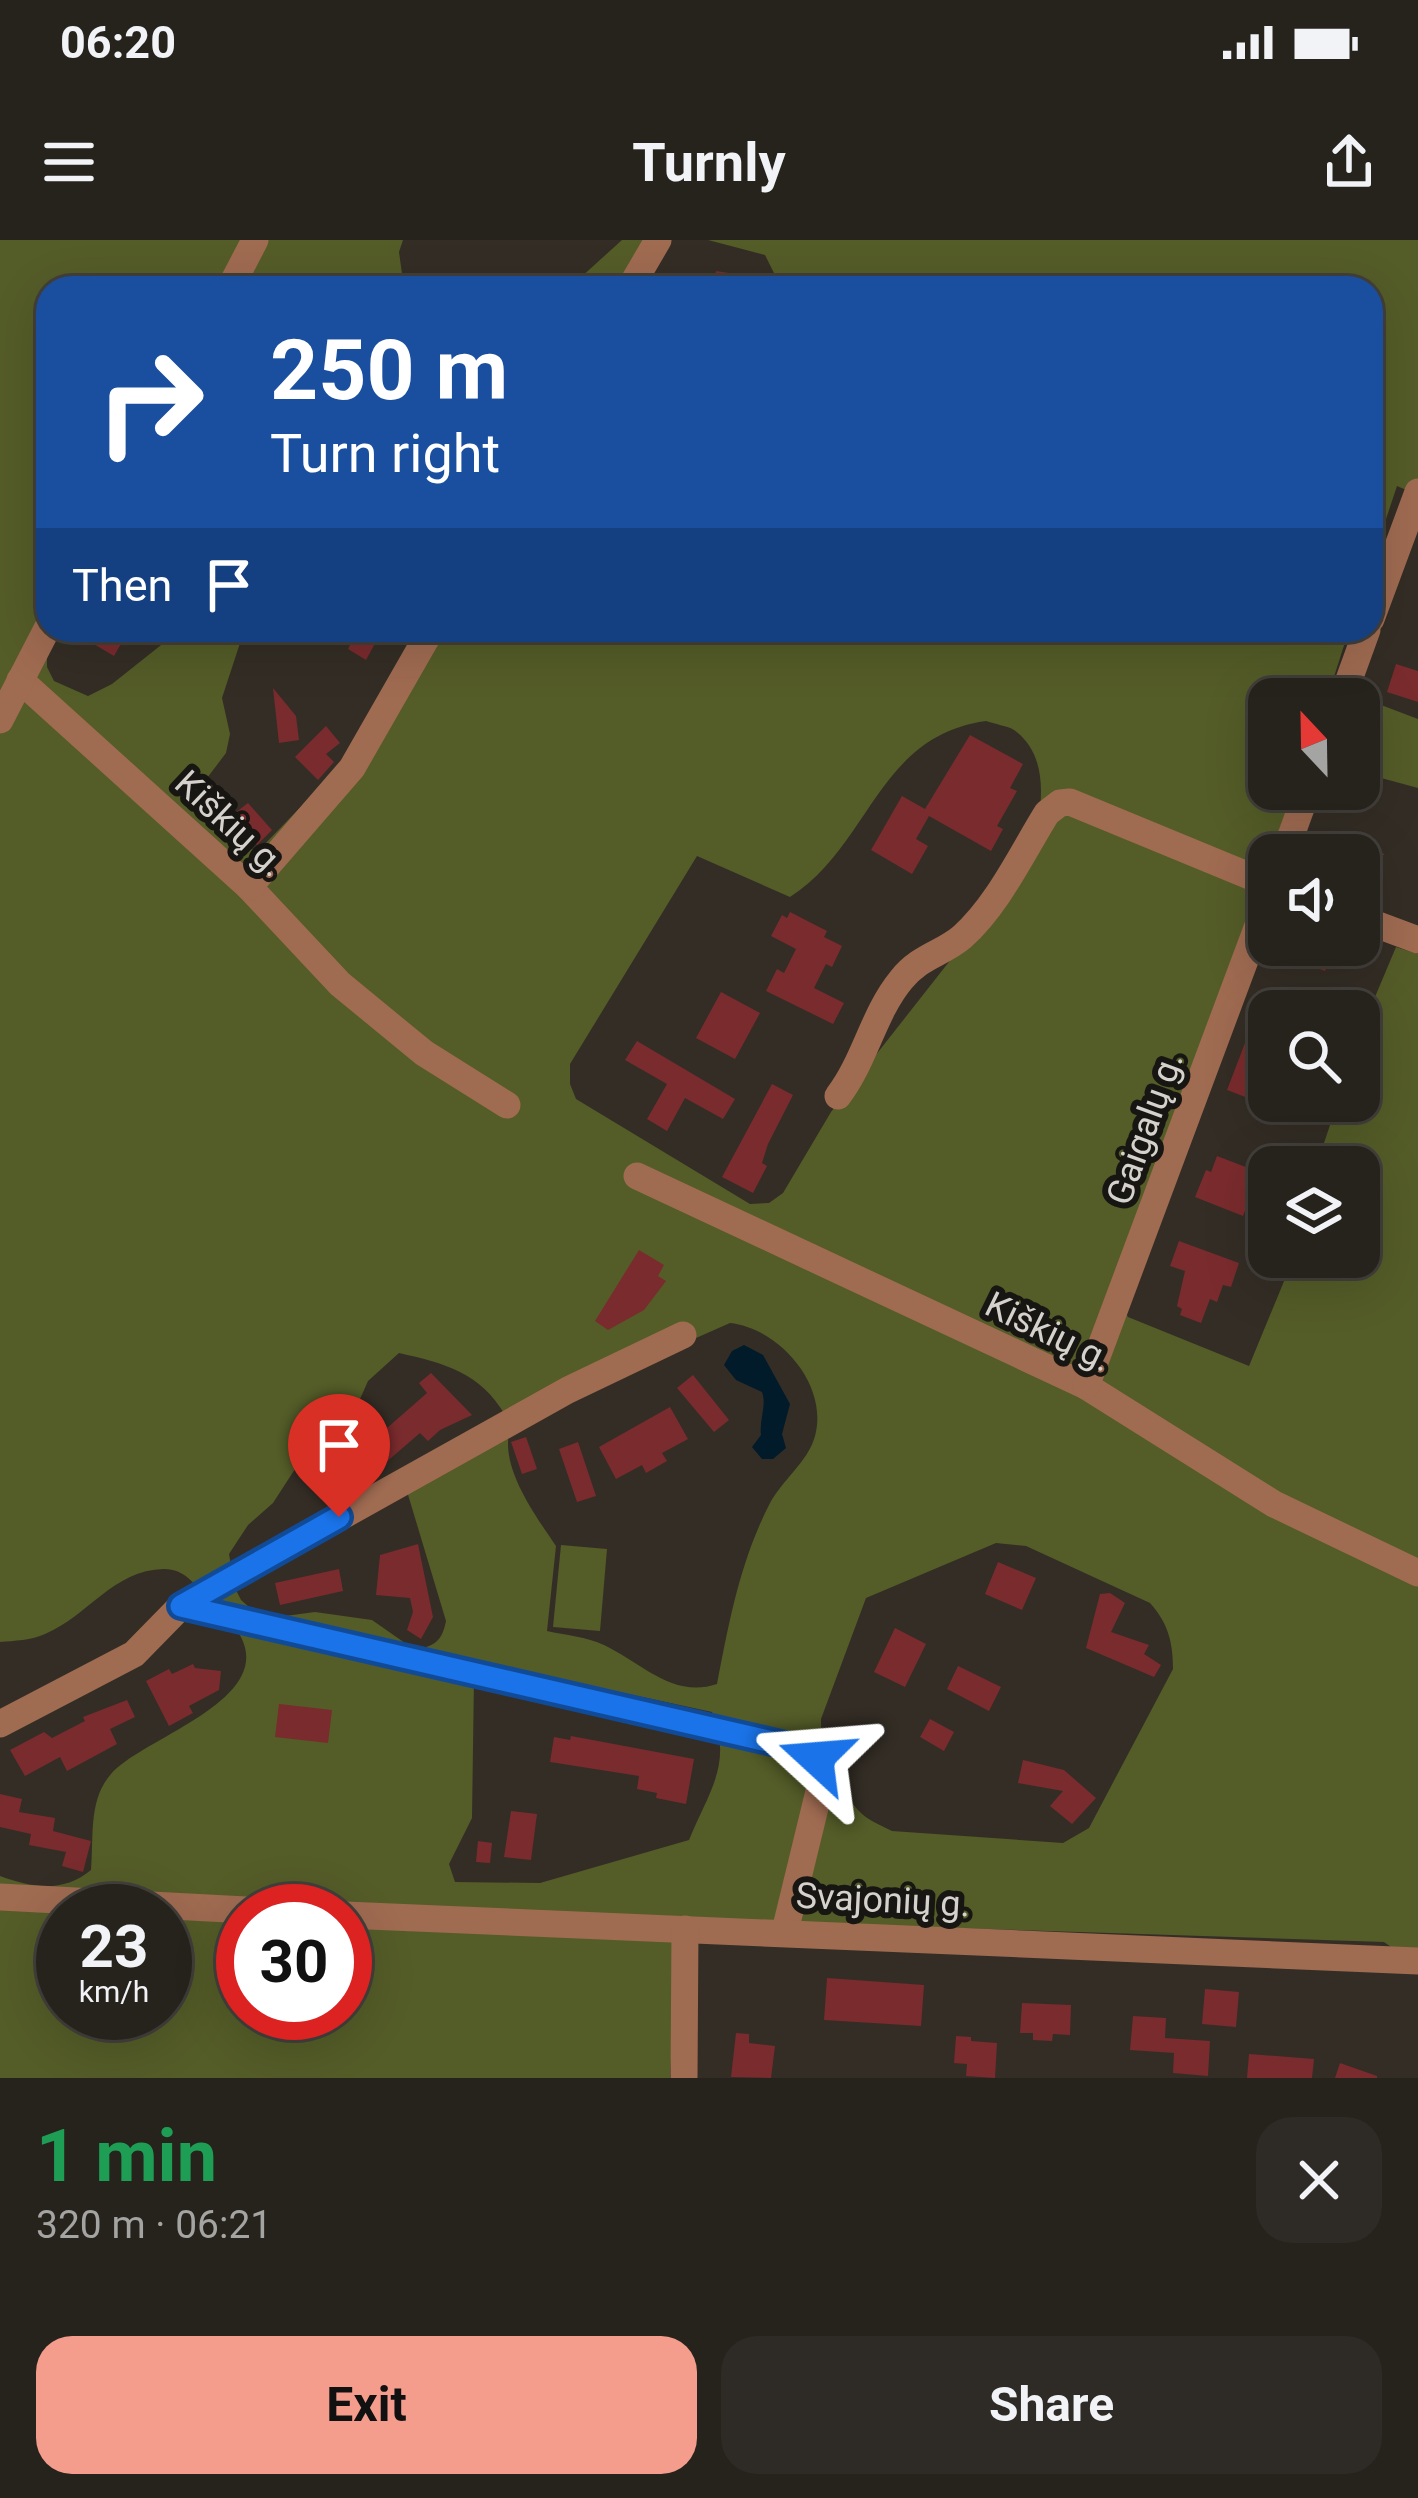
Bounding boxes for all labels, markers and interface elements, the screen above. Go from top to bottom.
text: 06:20 [60,16,176,69]
icon: menu [36,129,102,195]
icon: share [1316,129,1382,195]
text: Turnly [632,131,786,194]
text: 250 m [270,321,508,420]
icon: right [72,324,228,480]
text: Turn right [270,422,500,485]
icon: arrive [196,552,262,618]
text: Then [72,559,172,612]
north arrow [1248,678,1380,810]
map controls [1248,678,1380,1278]
street label: Kiškių g. [166,762,294,885]
button: sound [1248,834,1380,966]
button: search [1248,990,1380,1122]
street label: Gaigalų g. [1098,1046,1192,1211]
button: layers [1248,1146,1380,1278]
street label: Kiškių g. [979,1283,1119,1380]
pin [288,1394,390,1517]
icon: arrive [306,1412,372,1478]
position arrow [753,1695,879,1821]
street label: Svajonių g. [795,1874,971,1926]
speed limit sign: 30 [216,1884,372,2040]
text: 23 [80,1911,148,1982]
text: km/h [79,1974,149,2009]
text: 1 min [36,2114,217,2199]
button: close [1256,2117,1382,2243]
text: 320 m · 06:21 [36,2202,272,2248]
button: Exit [36,2336,697,2474]
button: Share [721,2336,1382,2474]

